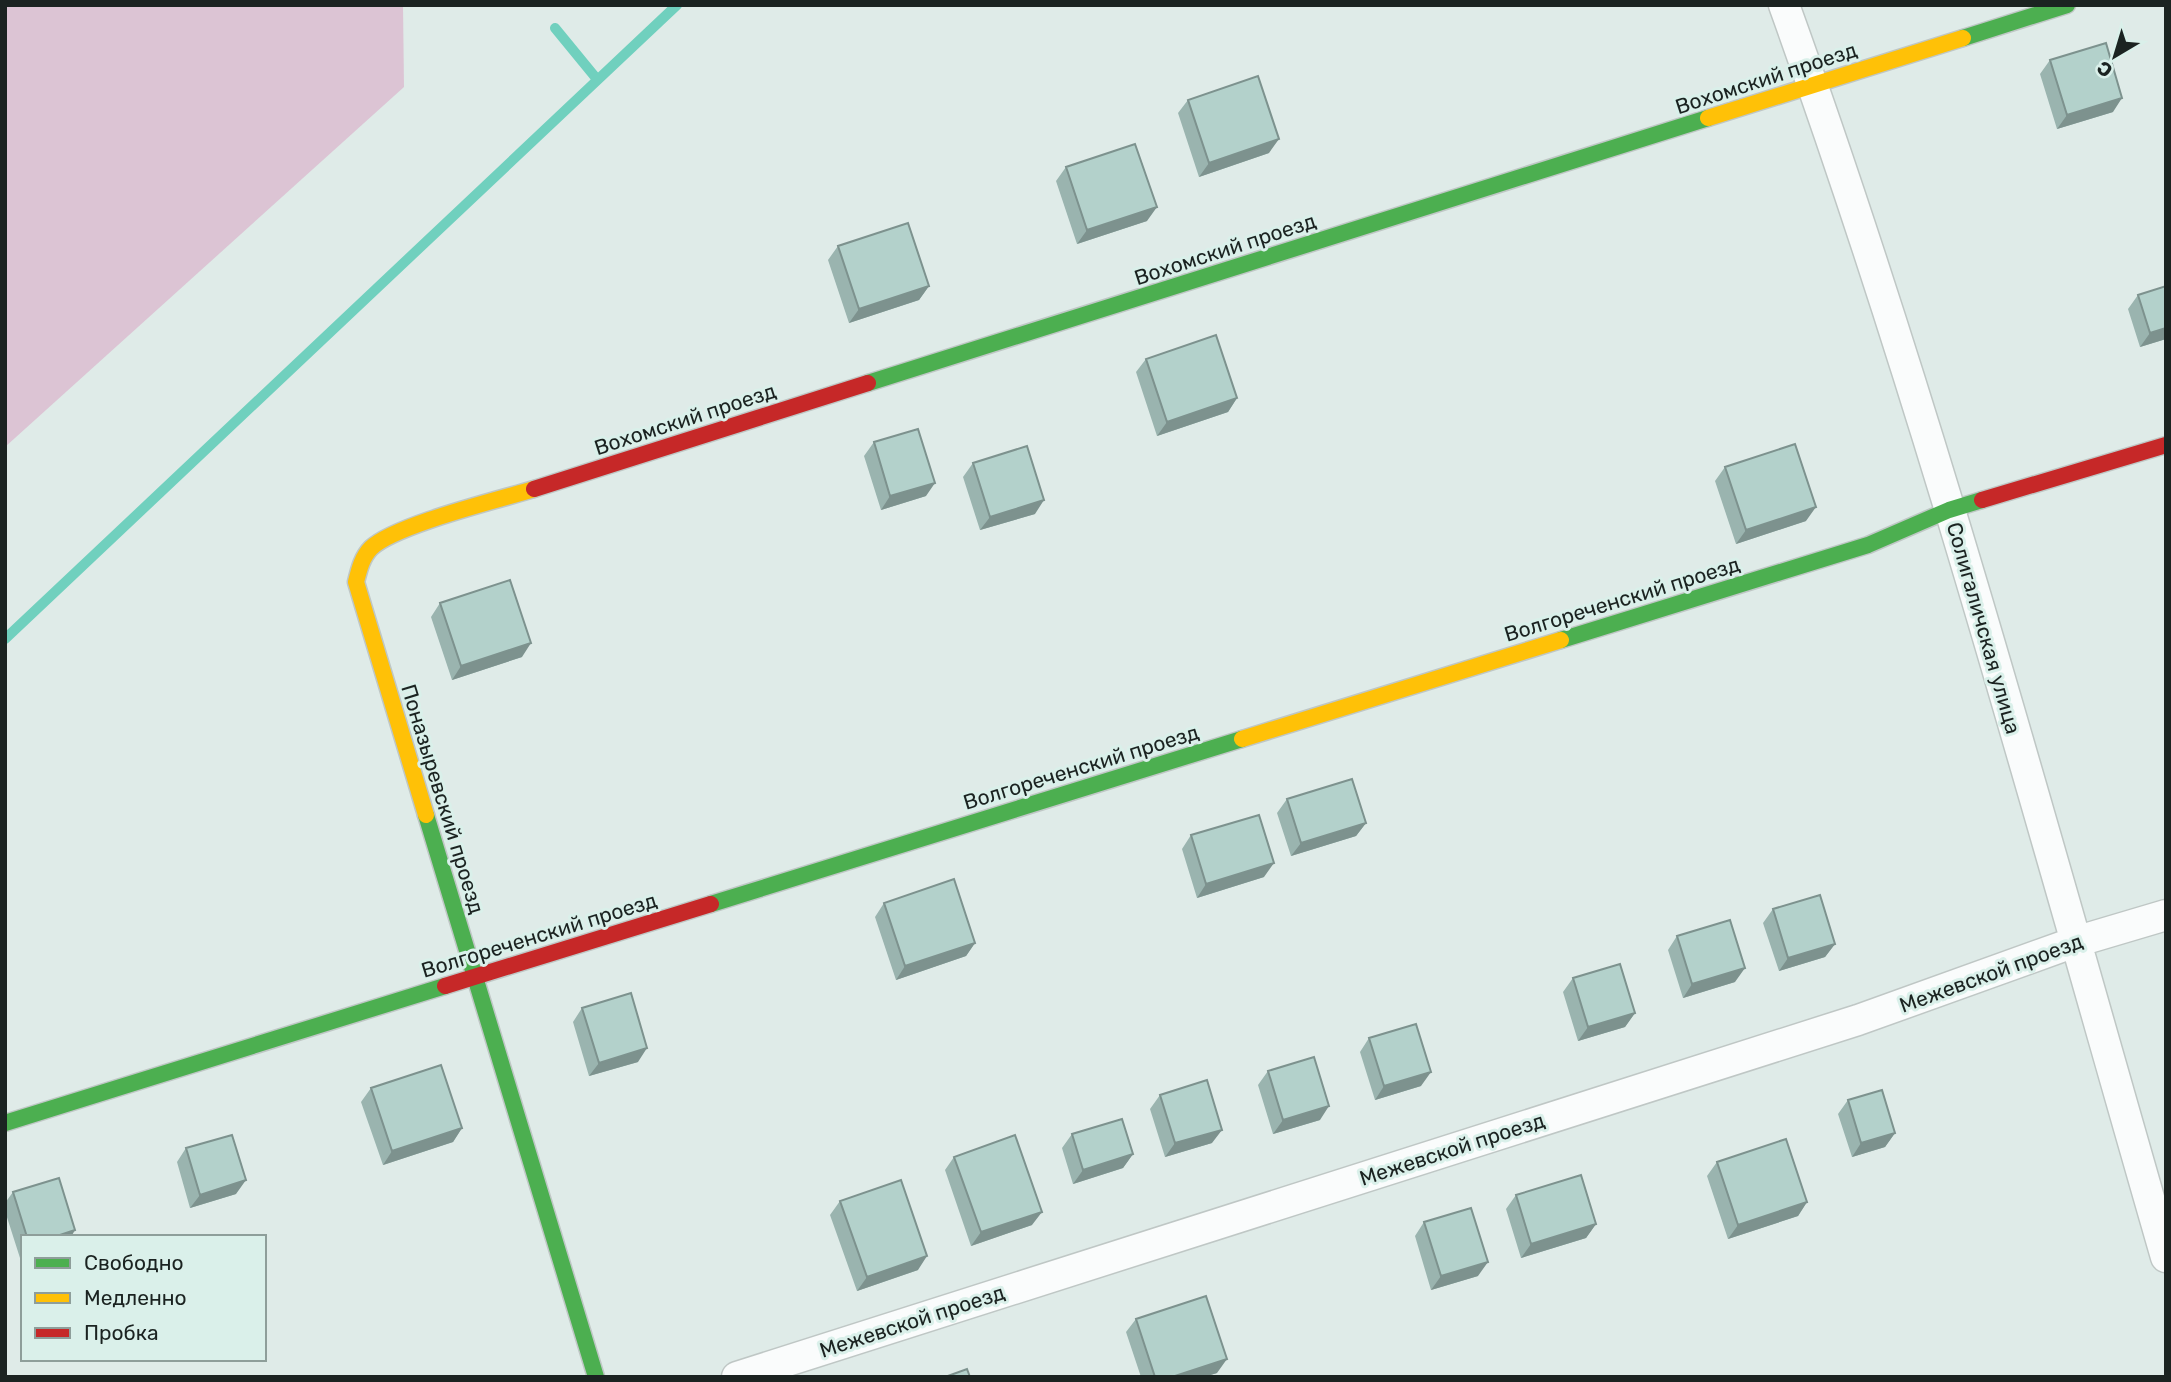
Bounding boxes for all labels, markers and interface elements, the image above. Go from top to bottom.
north arrow [2080,21,2150,91]
street label: Вохомский проезд [1672,37,1860,119]
text: С [2093,56,2117,82]
street label: Вохомский проезд [1131,208,1319,290]
street label: Вохомский проезд [591,378,779,460]
street label: Солигаличская улица [1942,519,2026,737]
street label: Волгореченский проезд [1501,551,1743,647]
street label: Поназыревский проезд [396,681,490,917]
street label: Волгореченский проезд [960,719,1202,815]
street label: Волгореченский проезд [418,887,660,983]
street label: Межевской проезд [1896,928,2086,1018]
street label: Межевской проезд [1356,1107,1548,1191]
legend [21,1235,266,1361]
text: Свободно [84,1250,184,1275]
street label: Межевской проезд [816,1279,1008,1363]
text: Медленно [84,1285,187,1310]
text: Пробка [84,1320,159,1345]

